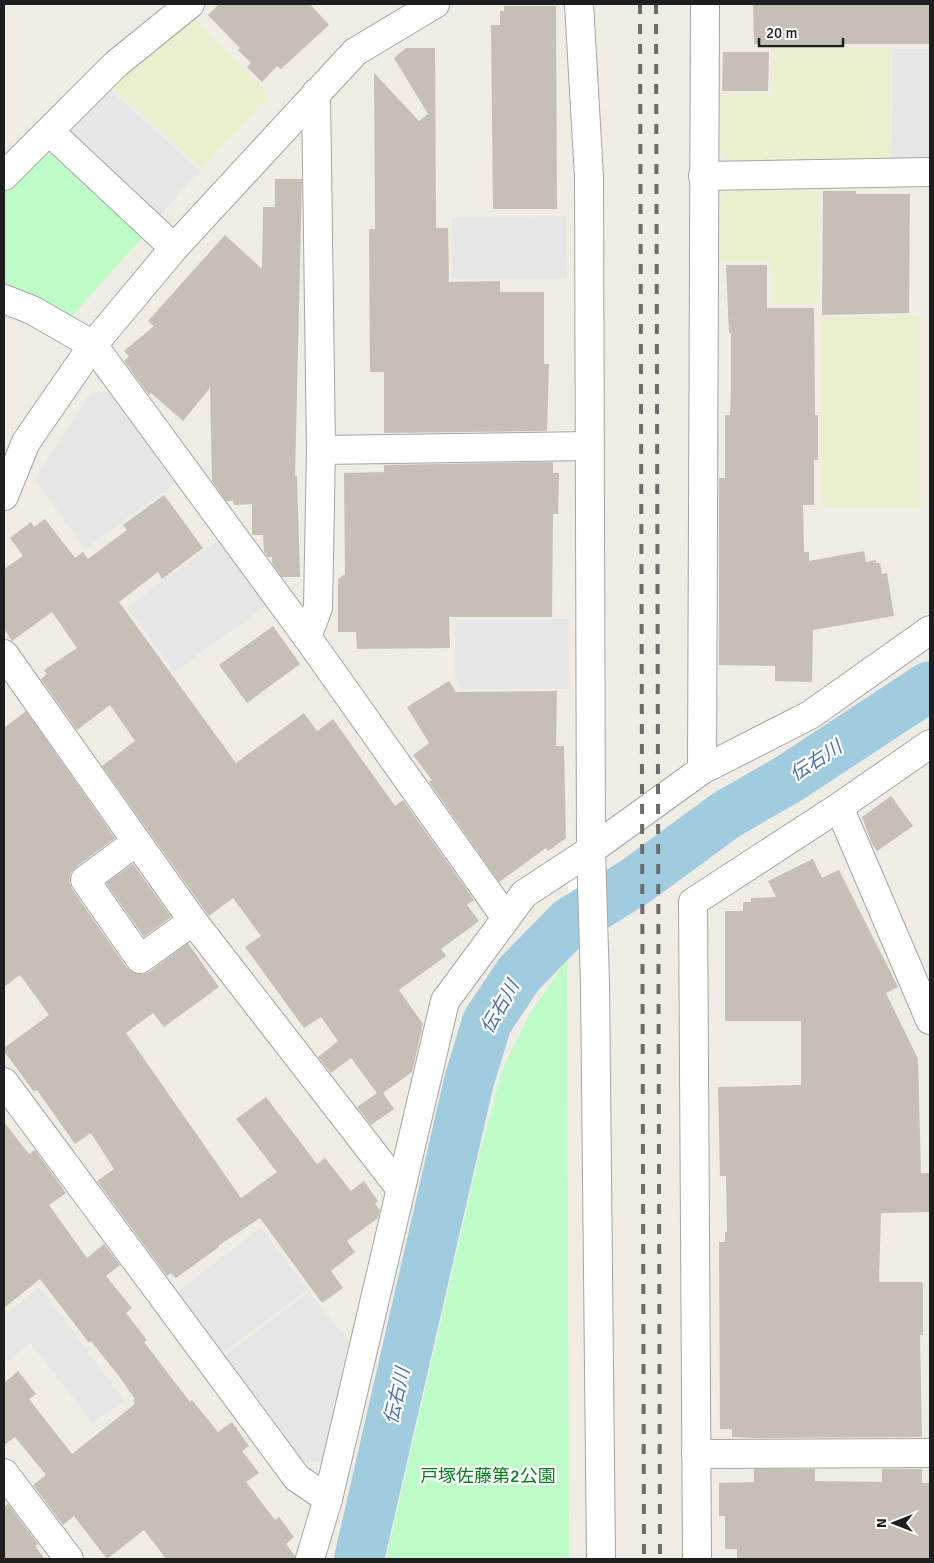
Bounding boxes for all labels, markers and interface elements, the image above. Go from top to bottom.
scale bar [759,15,843,47]
text: 20 m [766,24,797,42]
water label: 伝右川 [786,734,848,787]
water label: 伝右川 [475,975,526,1038]
water label: 伝右川 [379,1364,416,1426]
park label: 戸塚佐藤第2公園 [420,1465,556,1487]
north arrow [869,1498,919,1548]
text: N [873,1518,890,1528]

